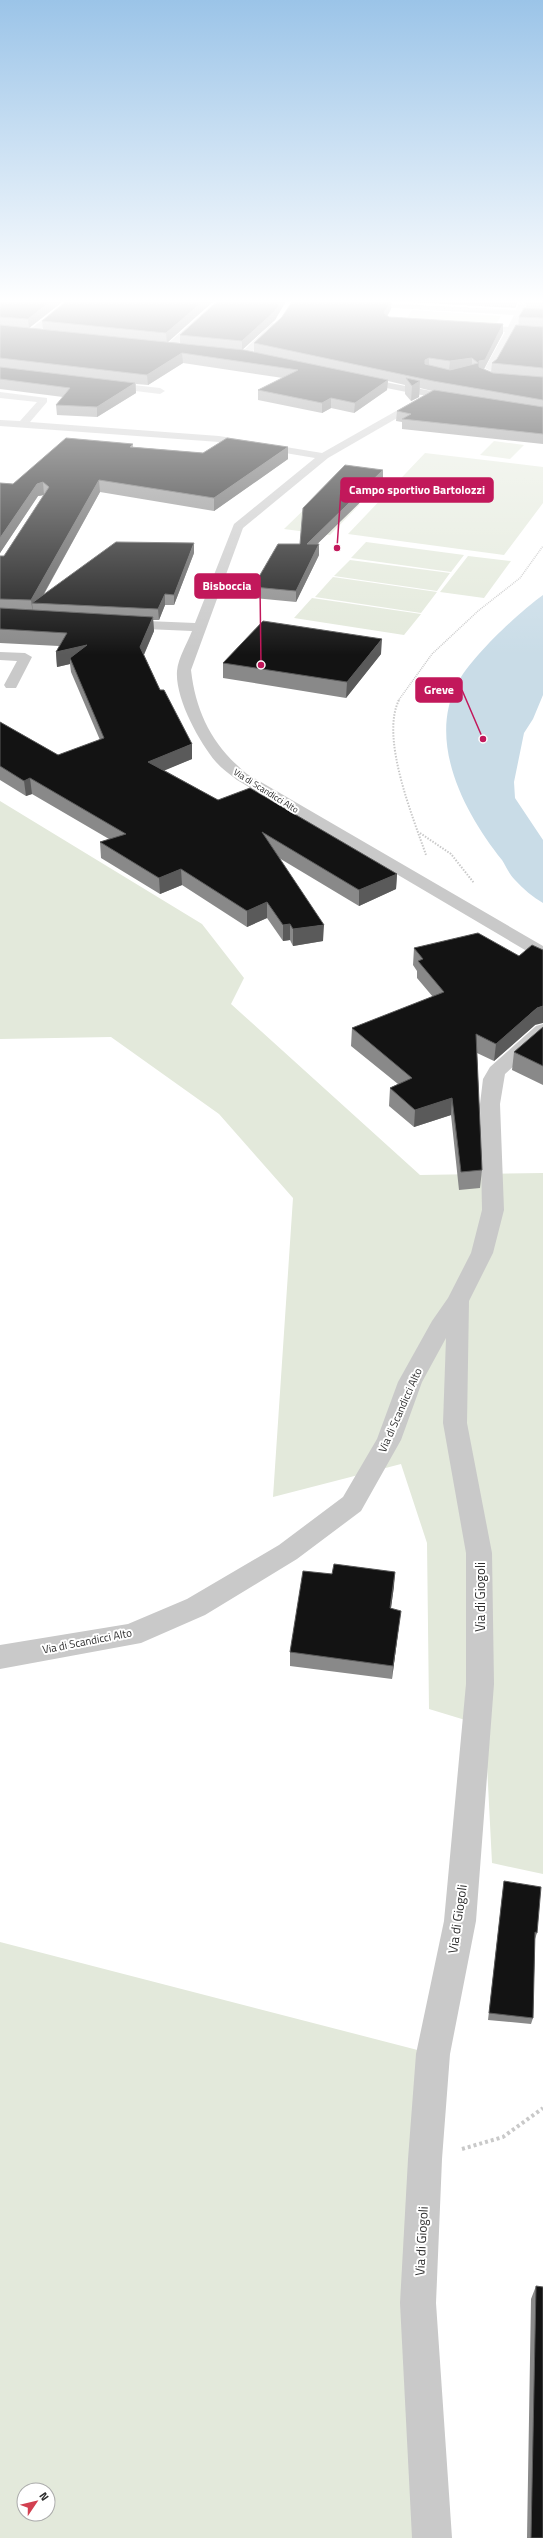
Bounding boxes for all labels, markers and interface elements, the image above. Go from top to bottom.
callout: Campo sportivo Bartolozzi [341,478,493,502]
text: Campo sportivo Bartolozzi [349,480,485,499]
callout: Bisboccia [195,574,260,598]
text: Bisboccia [203,576,251,595]
callout: Greve [416,678,462,702]
text: Greve [424,680,454,699]
street label: Via di Scandicci Alto [231,765,301,816]
street label: Via di Scandicci Alto [374,1365,426,1455]
street label: Via di Giogoli [470,1562,490,1632]
street label: Via di Scandicci Alto [41,1624,133,1658]
street label: Via di Giogoli [442,1883,472,1955]
street label: Via di Giogoli [409,2206,433,2276]
north arrow [16,2482,56,2522]
text: N [35,2489,53,2504]

